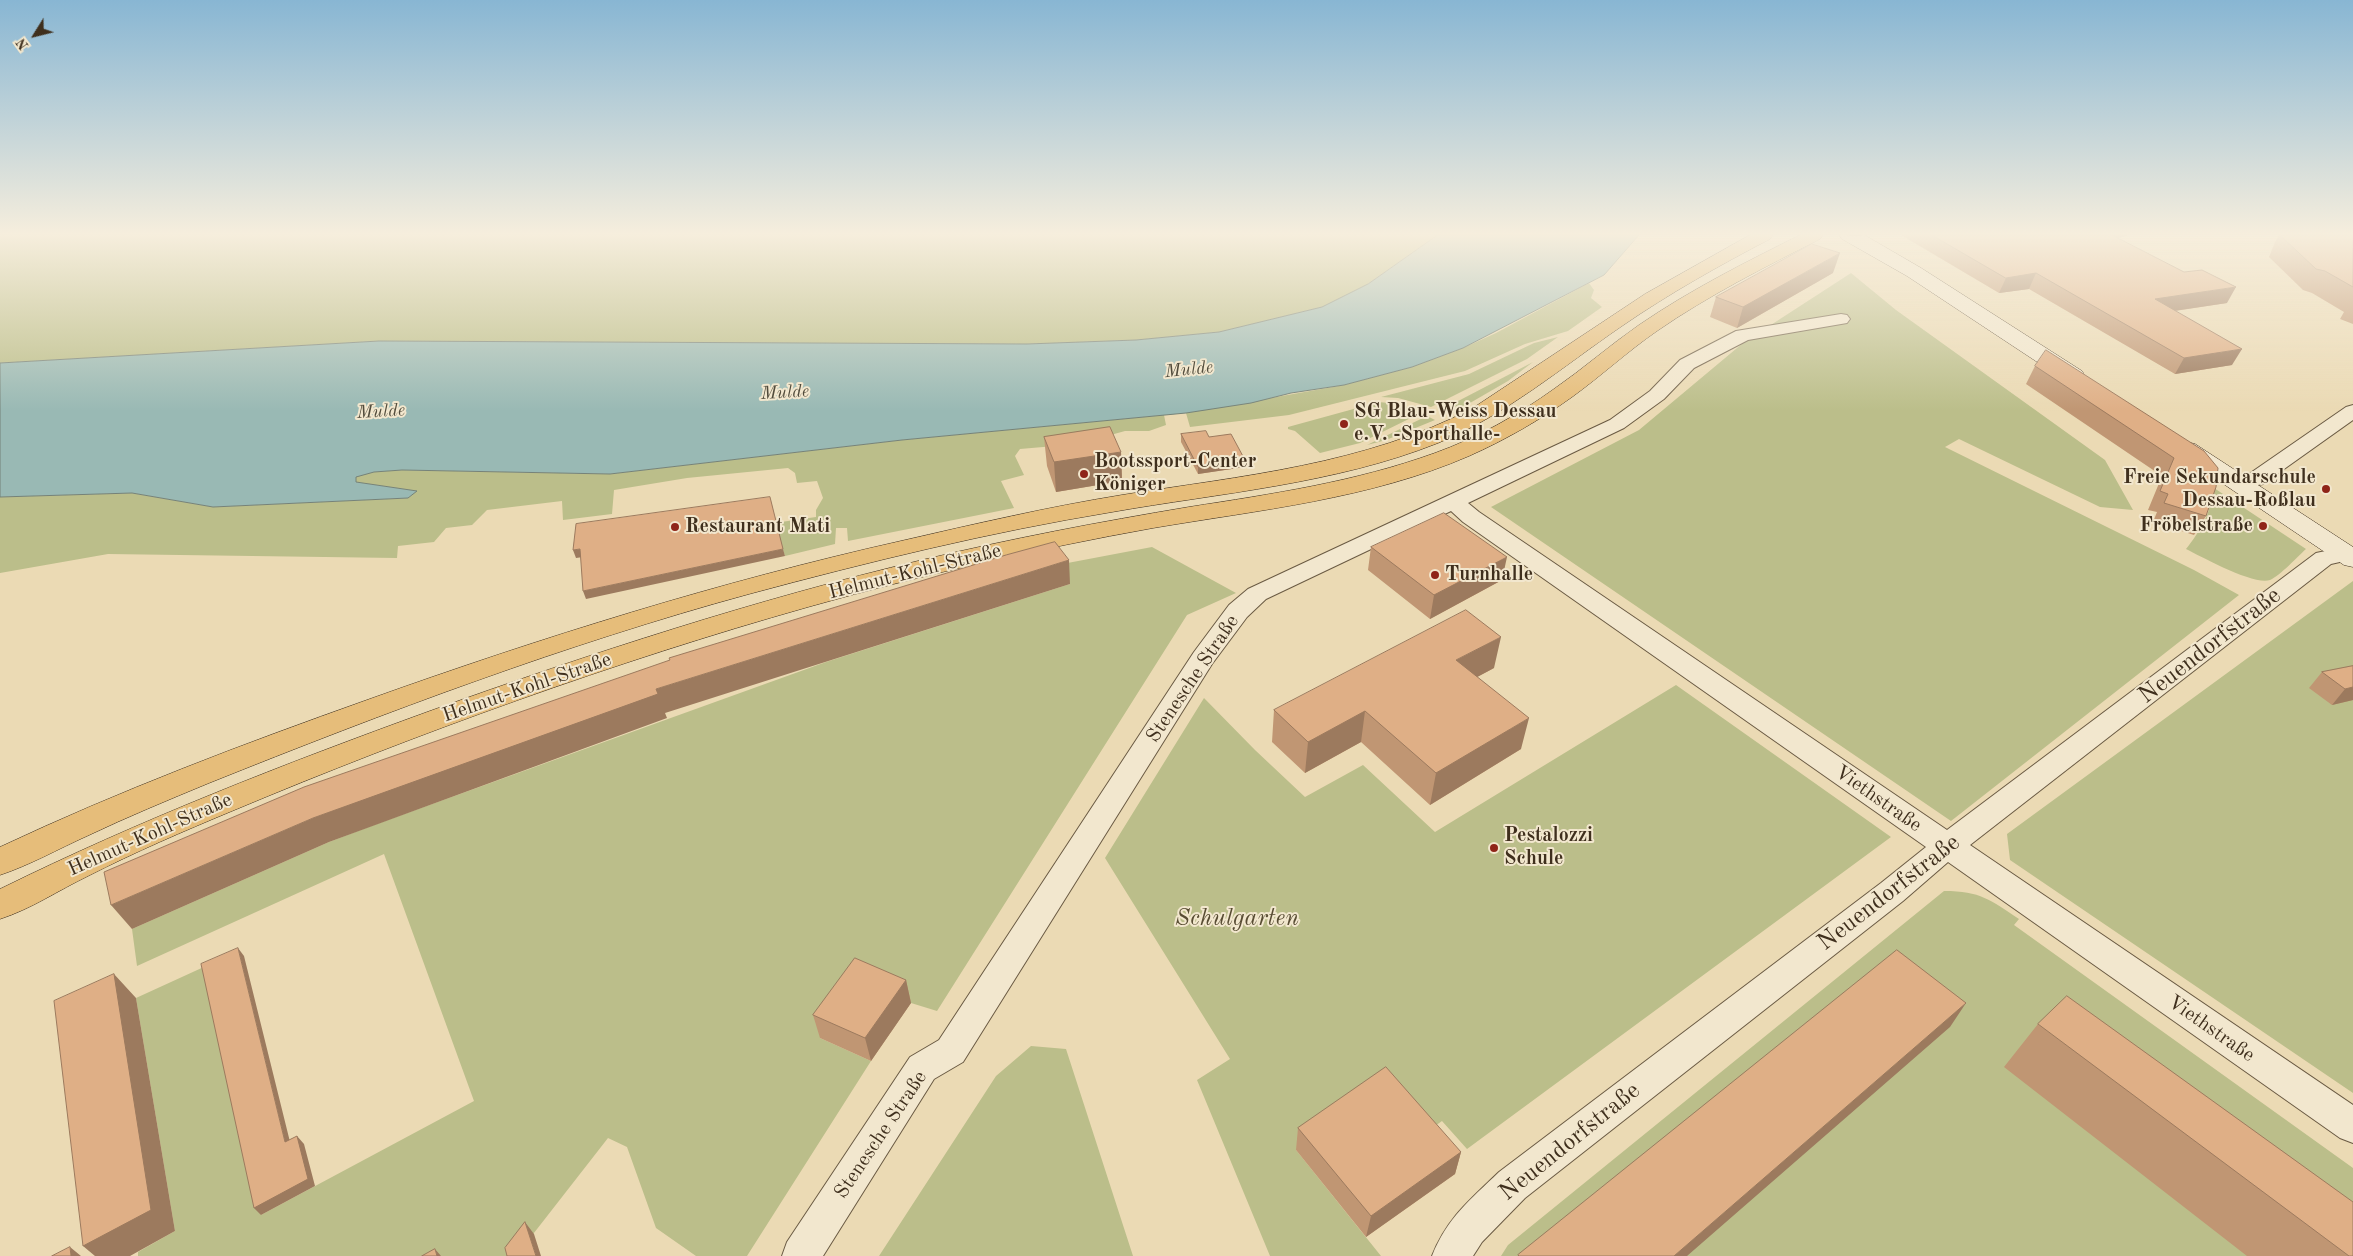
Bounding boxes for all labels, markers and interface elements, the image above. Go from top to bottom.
north arrow [10,10,60,60]
text: N [14,35,32,52]
water label: Mulde [1164,357,1214,383]
water label: Mulde [760,381,810,405]
water label: Mulde [356,400,406,424]
place label: SG Blau-Weiss Dessau e.V. -Sporthalle- [1354,400,1557,447]
marker: SG Blau-Weiss Dessau e.V. -Sporthalle- [1338,418,1350,430]
place label: Bootssport-Center Königer [1094,450,1256,497]
place label: Freie Sekundarschule Dessau-Roßlau [2123,466,2316,513]
marker: Bootssport-Center Königer [1078,468,1090,480]
marker: Freie Sekundarschule Dessau-Roßlau [2320,483,2332,495]
place label: Fröbelstraße [2139,514,2253,538]
place label: Restaurant Mati [685,515,830,539]
marker: Fröbelstraße [2257,520,2269,532]
marker: Restaurant Mati [669,521,681,533]
street label: Helmut-Kohl-Straße [826,539,1004,605]
place label: Turnhalle [1445,563,1533,587]
marker: Turnhalle [1429,569,1441,581]
street label: Neuendorfstraße [2133,581,2287,711]
street label: Stenesche Straße [1141,611,1245,747]
street label: Helmut-Kohl-Straße [439,648,615,728]
street label: Viethstraße [1830,760,1926,838]
street label: Helmut-Kohl-Straße [64,788,236,882]
place label: Pestalozzi Schule [1504,824,1593,871]
street label: Neuendorfstraße [1812,828,1966,958]
marker: Pestalozzi Schule [1488,842,1500,854]
park label: Schulgarten [1175,905,1299,933]
street label: Viethstraße [2163,990,2259,1068]
street label: Stenesche Straße [829,1067,933,1203]
street label: Neuendorfstraße [1494,1076,1646,1208]

